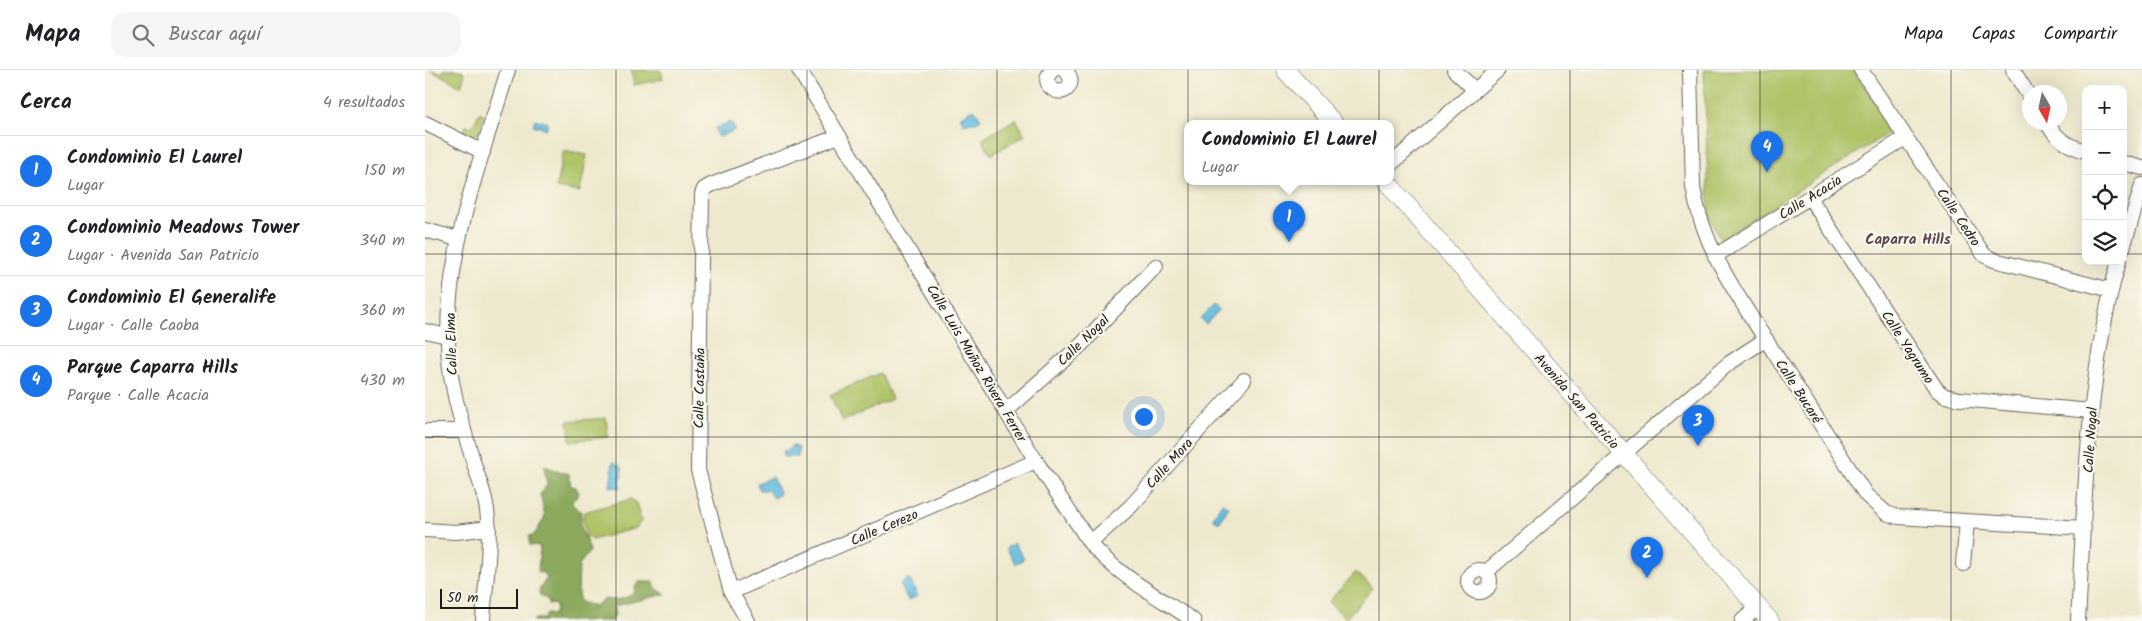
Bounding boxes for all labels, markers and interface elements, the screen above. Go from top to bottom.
search box [111,12,461,57]
text: Mapa [25,15,81,54]
text: Buscar aquí [169,20,261,50]
text: Mapa [1904,20,1944,49]
text: Capas [1972,20,2016,49]
text: Compartir [2044,20,2117,49]
icon: search [129,21,157,49]
north arrow [2022,85,2067,130]
map controls [2082,85,2127,265]
button: + [2082,85,2127,130]
text: Cerca [20,86,72,119]
text: 4 resultados [323,90,405,115]
popup [1184,120,1394,185]
text: Condominio El Laurel [1201,125,1377,155]
button: − [2082,130,2127,175]
pin: 4 [1751,131,1783,172]
text: Condominio El Laurel [67,143,242,173]
text: Lugar [1201,155,1238,180]
text: 1 [34,158,38,183]
text: 150 m [364,158,405,183]
street label: Calle Acacia [1775,170,1847,226]
text: Lugar [67,173,104,198]
button: locate [2082,175,2127,220]
street label: Calle Cedro [1930,184,1986,251]
pin: 1 [1273,201,1305,242]
text: Condominio Meadows Tower [67,213,299,243]
button: layers [2082,220,2127,265]
text: 2 [31,228,41,253]
text: 340 m [360,228,405,253]
district label: Caparra Hills [1865,228,1951,252]
text: Lugar · Avenida San Patricio [67,243,259,268]
street label: Calle Luis Muñoz Rivera Ferrer [920,280,1033,448]
text: Condominio El Generalife [67,283,276,313]
text: 3 [32,298,40,323]
text: 360 m [360,298,405,323]
street label: Calle Yagrumo [1875,306,1939,389]
street label: Calle Nogal [1052,309,1116,372]
street label: Calle Elma [440,312,464,376]
text: Lugar · Calle Caoba [67,313,199,338]
street label: Calle Castaña [688,348,712,429]
street label: Avenida San Patricio [1528,349,1624,455]
text: Parque Caparra Hills [67,353,238,383]
street label: Calle Bucaré [1769,355,1828,429]
text: 4 [32,368,40,393]
text: 430 m [360,368,405,393]
text: Parque · Calle Acacia [67,383,209,408]
your location [1131,404,1157,430]
pin: 3 [1682,405,1714,446]
street label: Calle Nogal [2078,406,2104,474]
street label: Calle Mora [1141,433,1199,494]
street label: Calle Cerezo [847,504,922,552]
pin: 2 [1631,537,1663,578]
scale bar [440,586,517,609]
text: 50 m [447,587,478,609]

